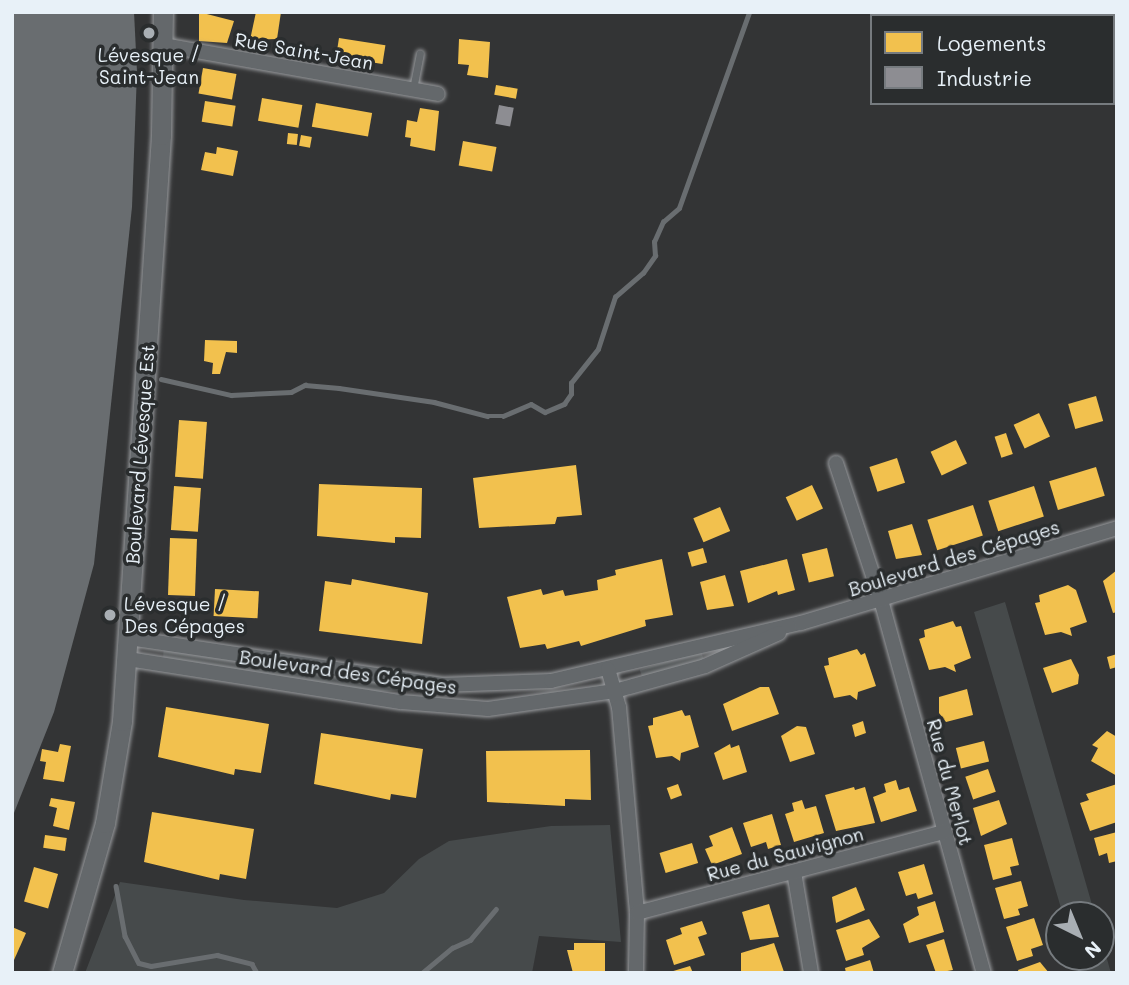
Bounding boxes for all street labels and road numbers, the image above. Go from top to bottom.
street label: Rue Saint-Jean [233,28,375,74]
street label: Boulevard Lévesque Est [121,343,159,565]
street label: Boulevard des Cépages [846,515,1062,601]
street label: Boulevard des Cépages [238,645,458,699]
street label: Rue du Merlot [922,716,978,848]
street label: Rue du Sauvignon [704,822,866,886]

